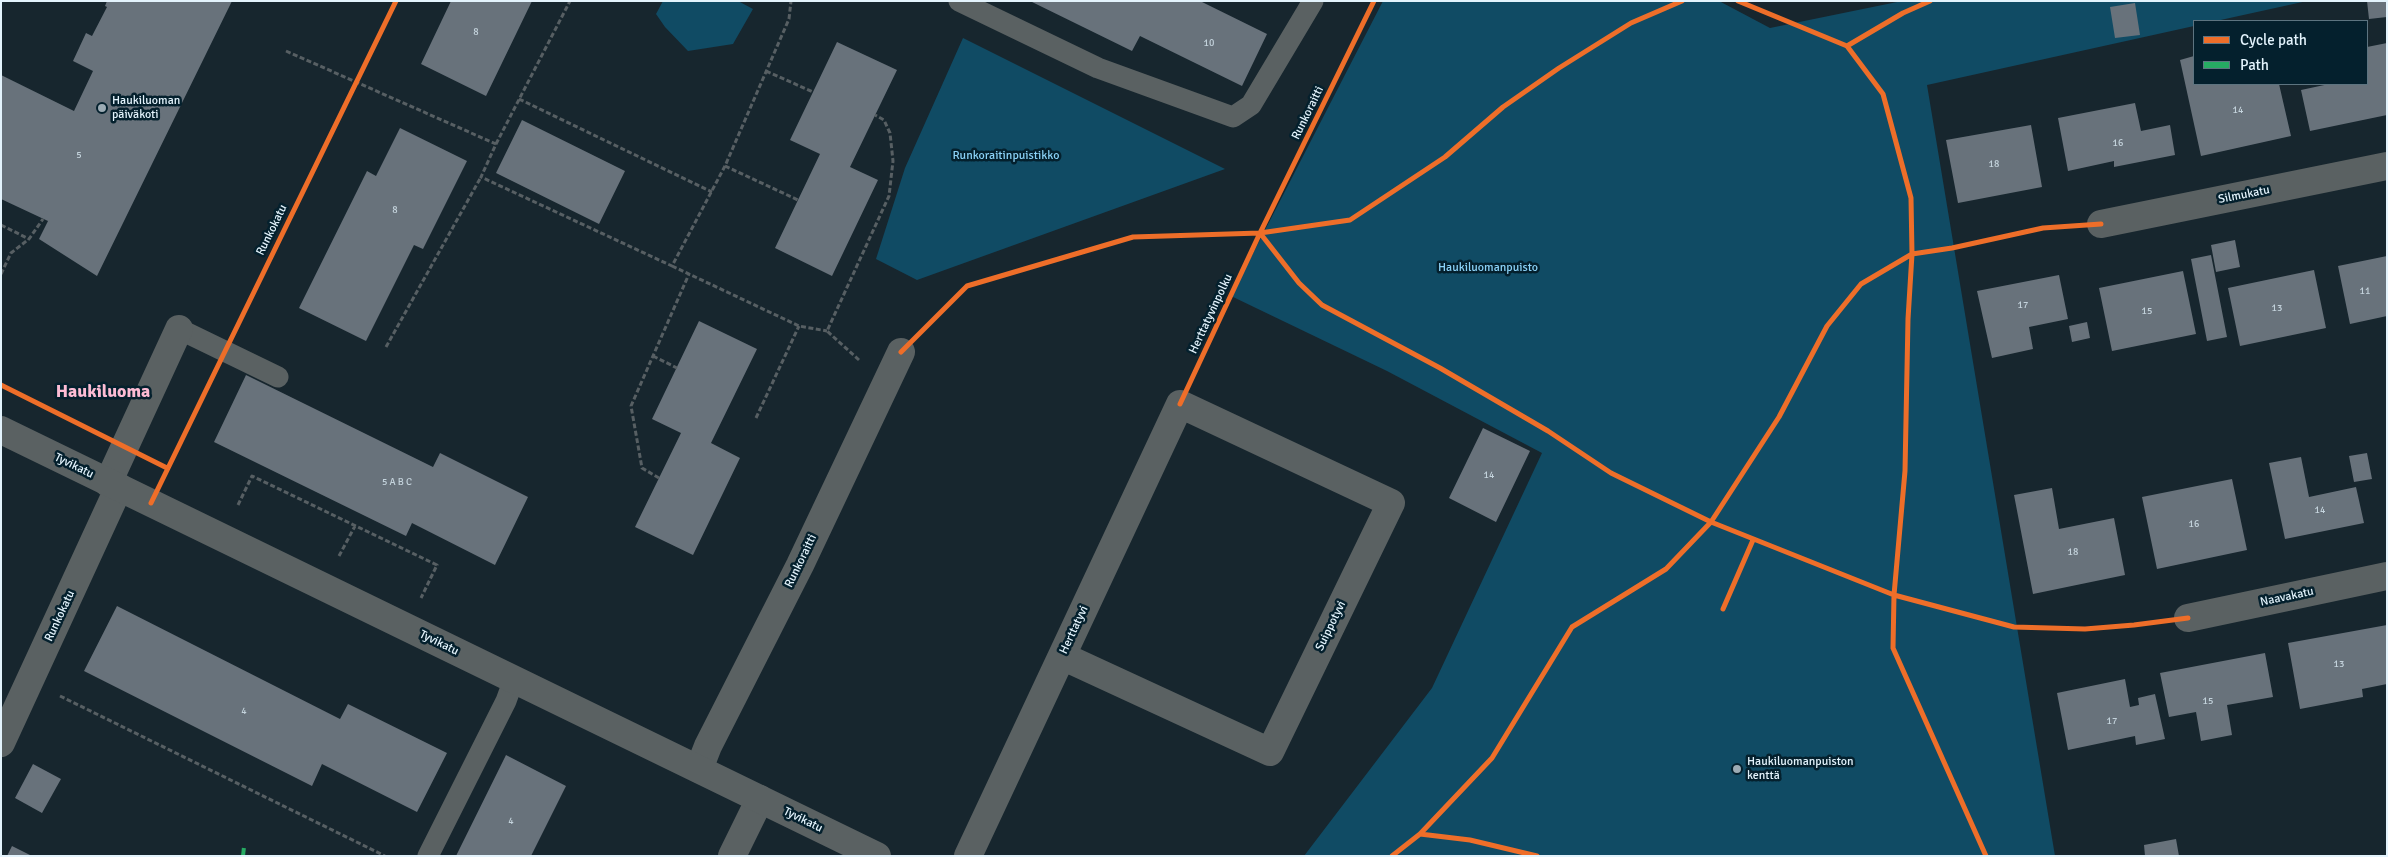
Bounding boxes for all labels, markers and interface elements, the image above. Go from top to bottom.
legend [2193,20,2368,85]
house number: 8 [473,26,479,38]
text: Cycle path [2240,31,2307,49]
house number: 10 [1204,37,1214,49]
text: Path [2240,56,2269,74]
street label: Runkoraitti [1289,84,1327,142]
place label: Haukiluoman päiväkoti [112,94,180,122]
marker: Haukiluoman päiväkoti [96,102,108,114]
house number: 14 [2233,104,2243,116]
house number: 16 [2113,137,2123,149]
house number: 5 [76,149,82,161]
park label: Runkoraitinpuistikko [953,149,1059,163]
house number: 18 [1989,158,1999,170]
street label: Silmukatu [2217,183,2271,207]
street label: Runkokatu [254,202,290,258]
house number: 8 [392,204,398,216]
park label: Haukiluomanpuisto [1438,261,1538,275]
street label: Herttatyvinpolku [1186,272,1236,356]
house number: 11 [2360,285,2370,297]
house number: 17 [2018,299,2028,311]
house number: 13 [2272,302,2282,314]
house number: 15 [2142,305,2152,317]
district label: Haukiluoma [56,381,150,403]
street label: Tyvikatu [52,450,96,482]
house number: 14 [1484,469,1494,481]
house number: 5 A B C [382,476,412,488]
house number: 14 [2315,504,2325,516]
house number: 16 [2189,518,2199,530]
street label: Runkoraitti [782,532,820,590]
house number: 18 [2068,546,2078,558]
street label: Naavakatu [2259,584,2315,610]
street label: Runkokatu [42,588,78,644]
street label: Suippotyvi [1313,599,1349,653]
street label: Herttatyvi [1057,604,1091,656]
street label: Tyvikatu [417,627,461,659]
house number: 13 [2334,658,2344,670]
house number: 15 [2203,695,2213,707]
house number: 4 [241,705,247,717]
house number: 17 [2107,715,2117,727]
place label: Haukiluomanpuiston kenttä [1747,755,1854,783]
marker: Haukiluomanpuiston kenttä [1731,763,1743,775]
street label: Tyvikatu [781,804,825,836]
house number: 4 [508,815,514,827]

